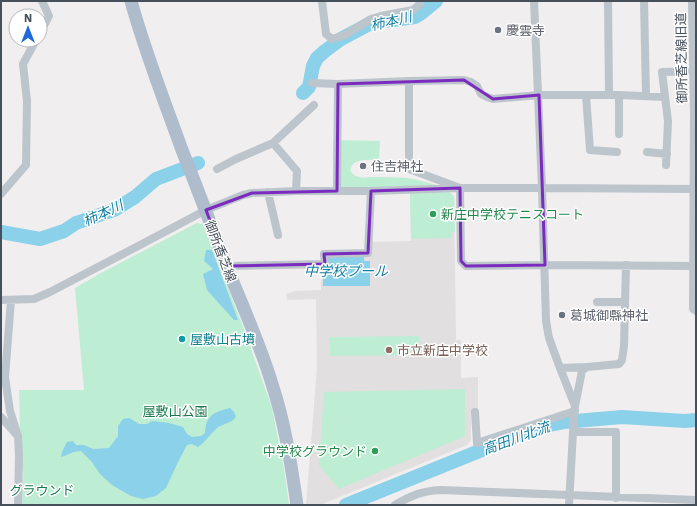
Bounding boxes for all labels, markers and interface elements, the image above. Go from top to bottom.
north arrow [8,8,48,48]
water label: 柿本川 [369,8,415,34]
text: N [24,12,32,25]
street label: 御所香芝線旧道 [673,12,690,104]
place label: 慶雲寺 [506,23,545,38]
marker: 慶雲寺 [493,25,503,35]
place label: 住吉神社 [371,159,423,174]
marker: 住吉神社 [358,161,368,171]
water label: 柿本川 [81,196,127,229]
place label: 新庄中学校テニスコート [441,207,584,222]
marker: 新庄中学校テニスコート [428,209,438,219]
street label: 御所香芝線 [202,218,239,284]
water label: 中学校プール [304,263,389,279]
place label: 葛城御縣神社 [570,308,648,323]
marker: 葛城御縣神社 [557,310,567,320]
place label: 屋敷山古墳 [190,332,255,347]
marker: 屋敷山古墳 [177,334,187,344]
place label: 市立新庄中学校 [397,343,488,358]
marker: 市立新庄中学校 [384,345,394,355]
park label: 屋敷山公園 [142,404,208,419]
water label: 高田川北流 [480,418,554,457]
place label: 中学校グラウンド [263,444,367,459]
marker: 中学校グラウンド [370,446,380,456]
park label: グラウンド [9,483,75,498]

